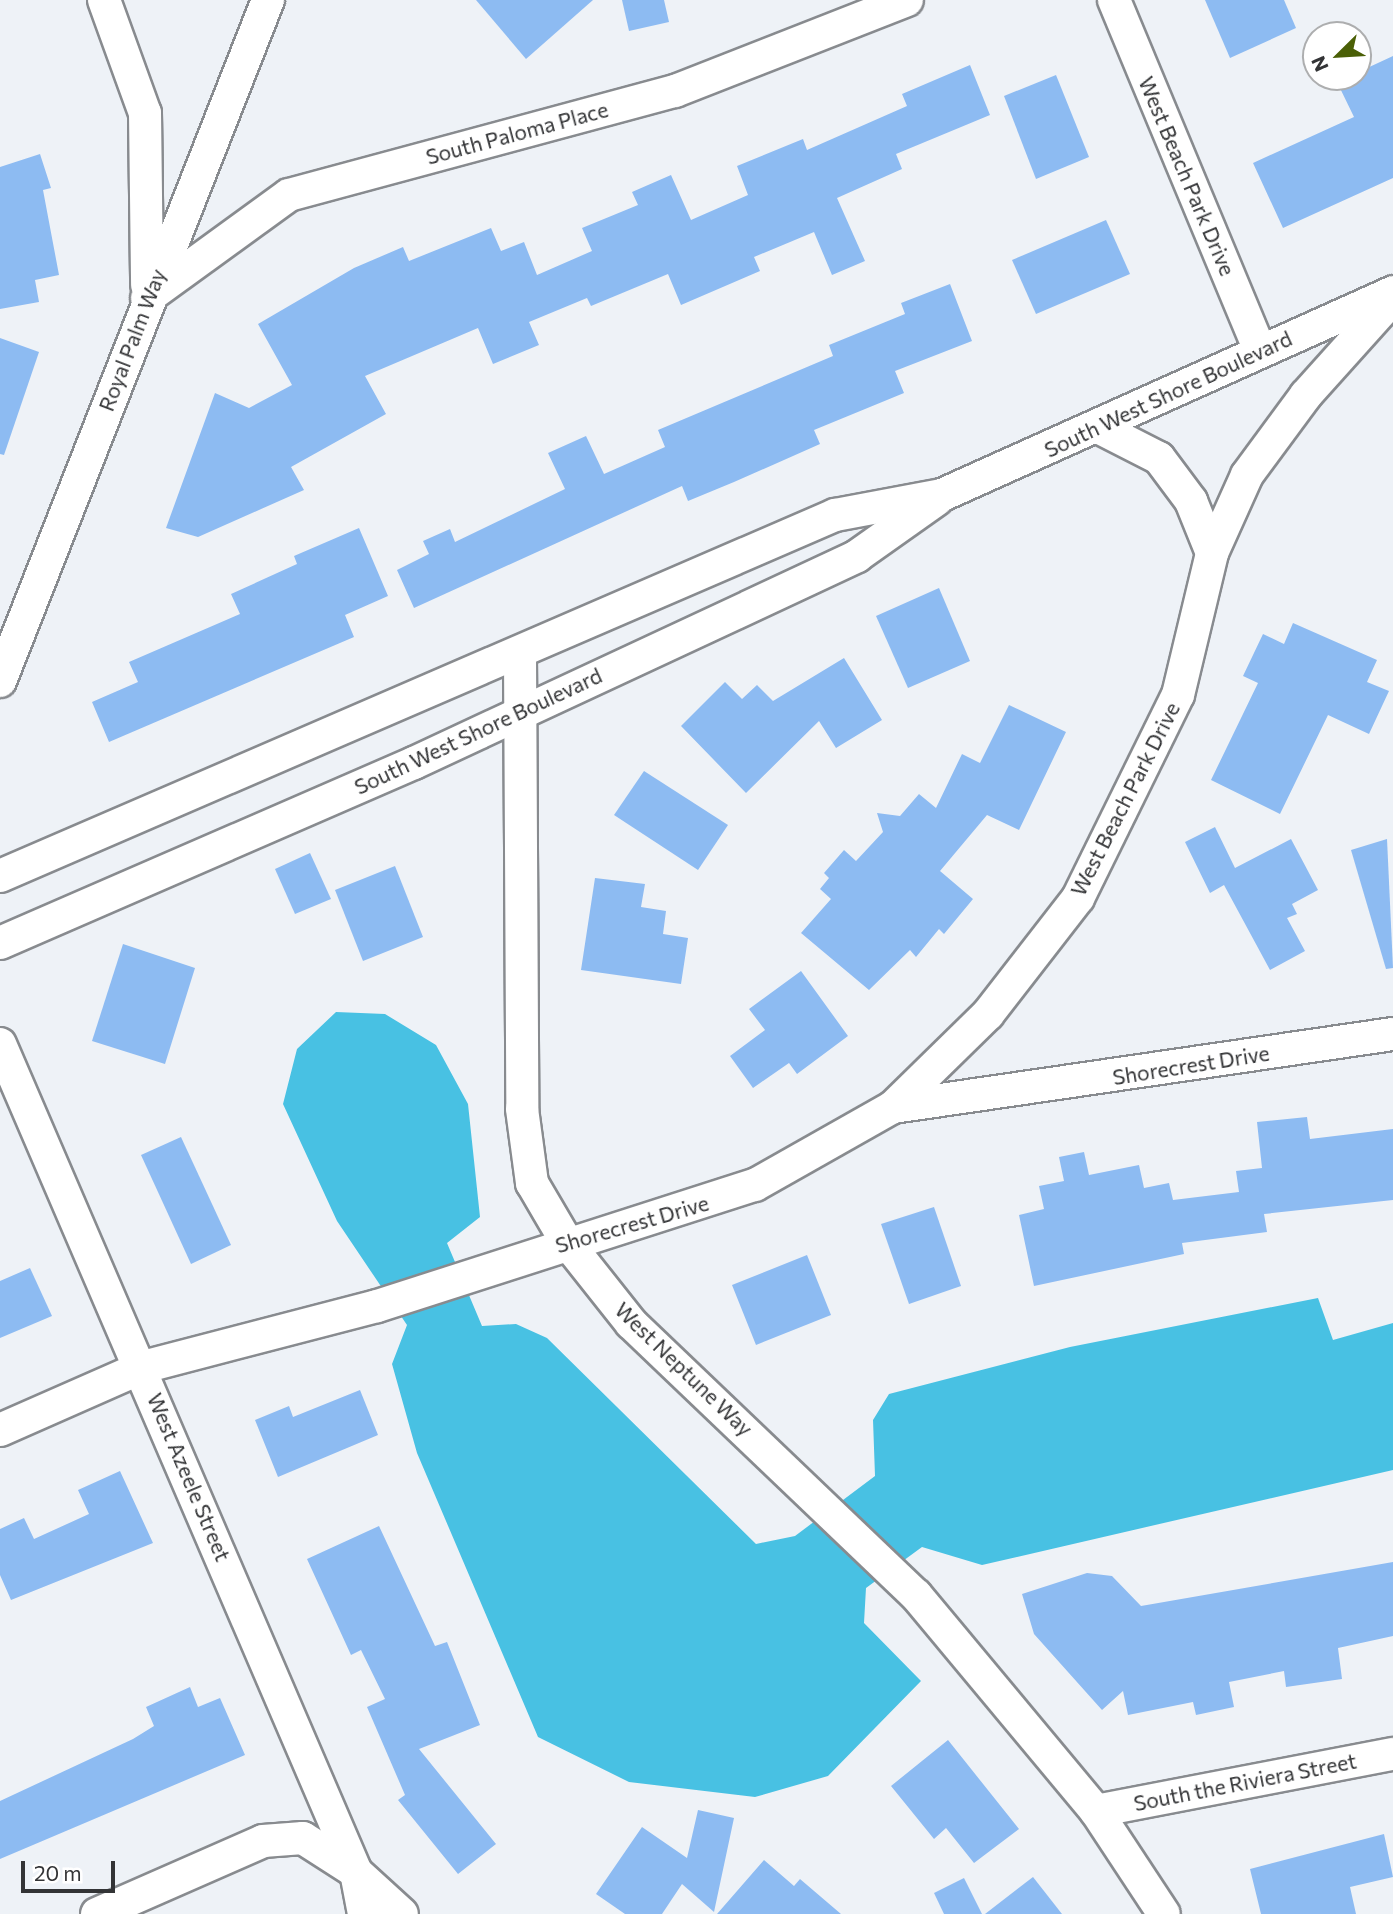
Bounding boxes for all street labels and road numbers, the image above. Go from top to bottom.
street label: West Beach Park Drive [1134,73,1240,279]
street label: South Paloma Place [423,97,611,169]
street label: Royal Palm Way [93,265,171,415]
street label: South West Shore Boulevard [1040,326,1296,462]
street label: South West Shore Boulevard [350,663,606,799]
street label: West Beach Park Drive [1065,698,1185,900]
street label: Shorecrest Drive [1111,1040,1271,1090]
street label: Shorecrest Drive [552,1190,712,1258]
street label: West Neptune Way [610,1297,758,1441]
street label: West Azeele Street [142,1389,236,1565]
street label: South the Riviera Street [1132,1748,1358,1816]

